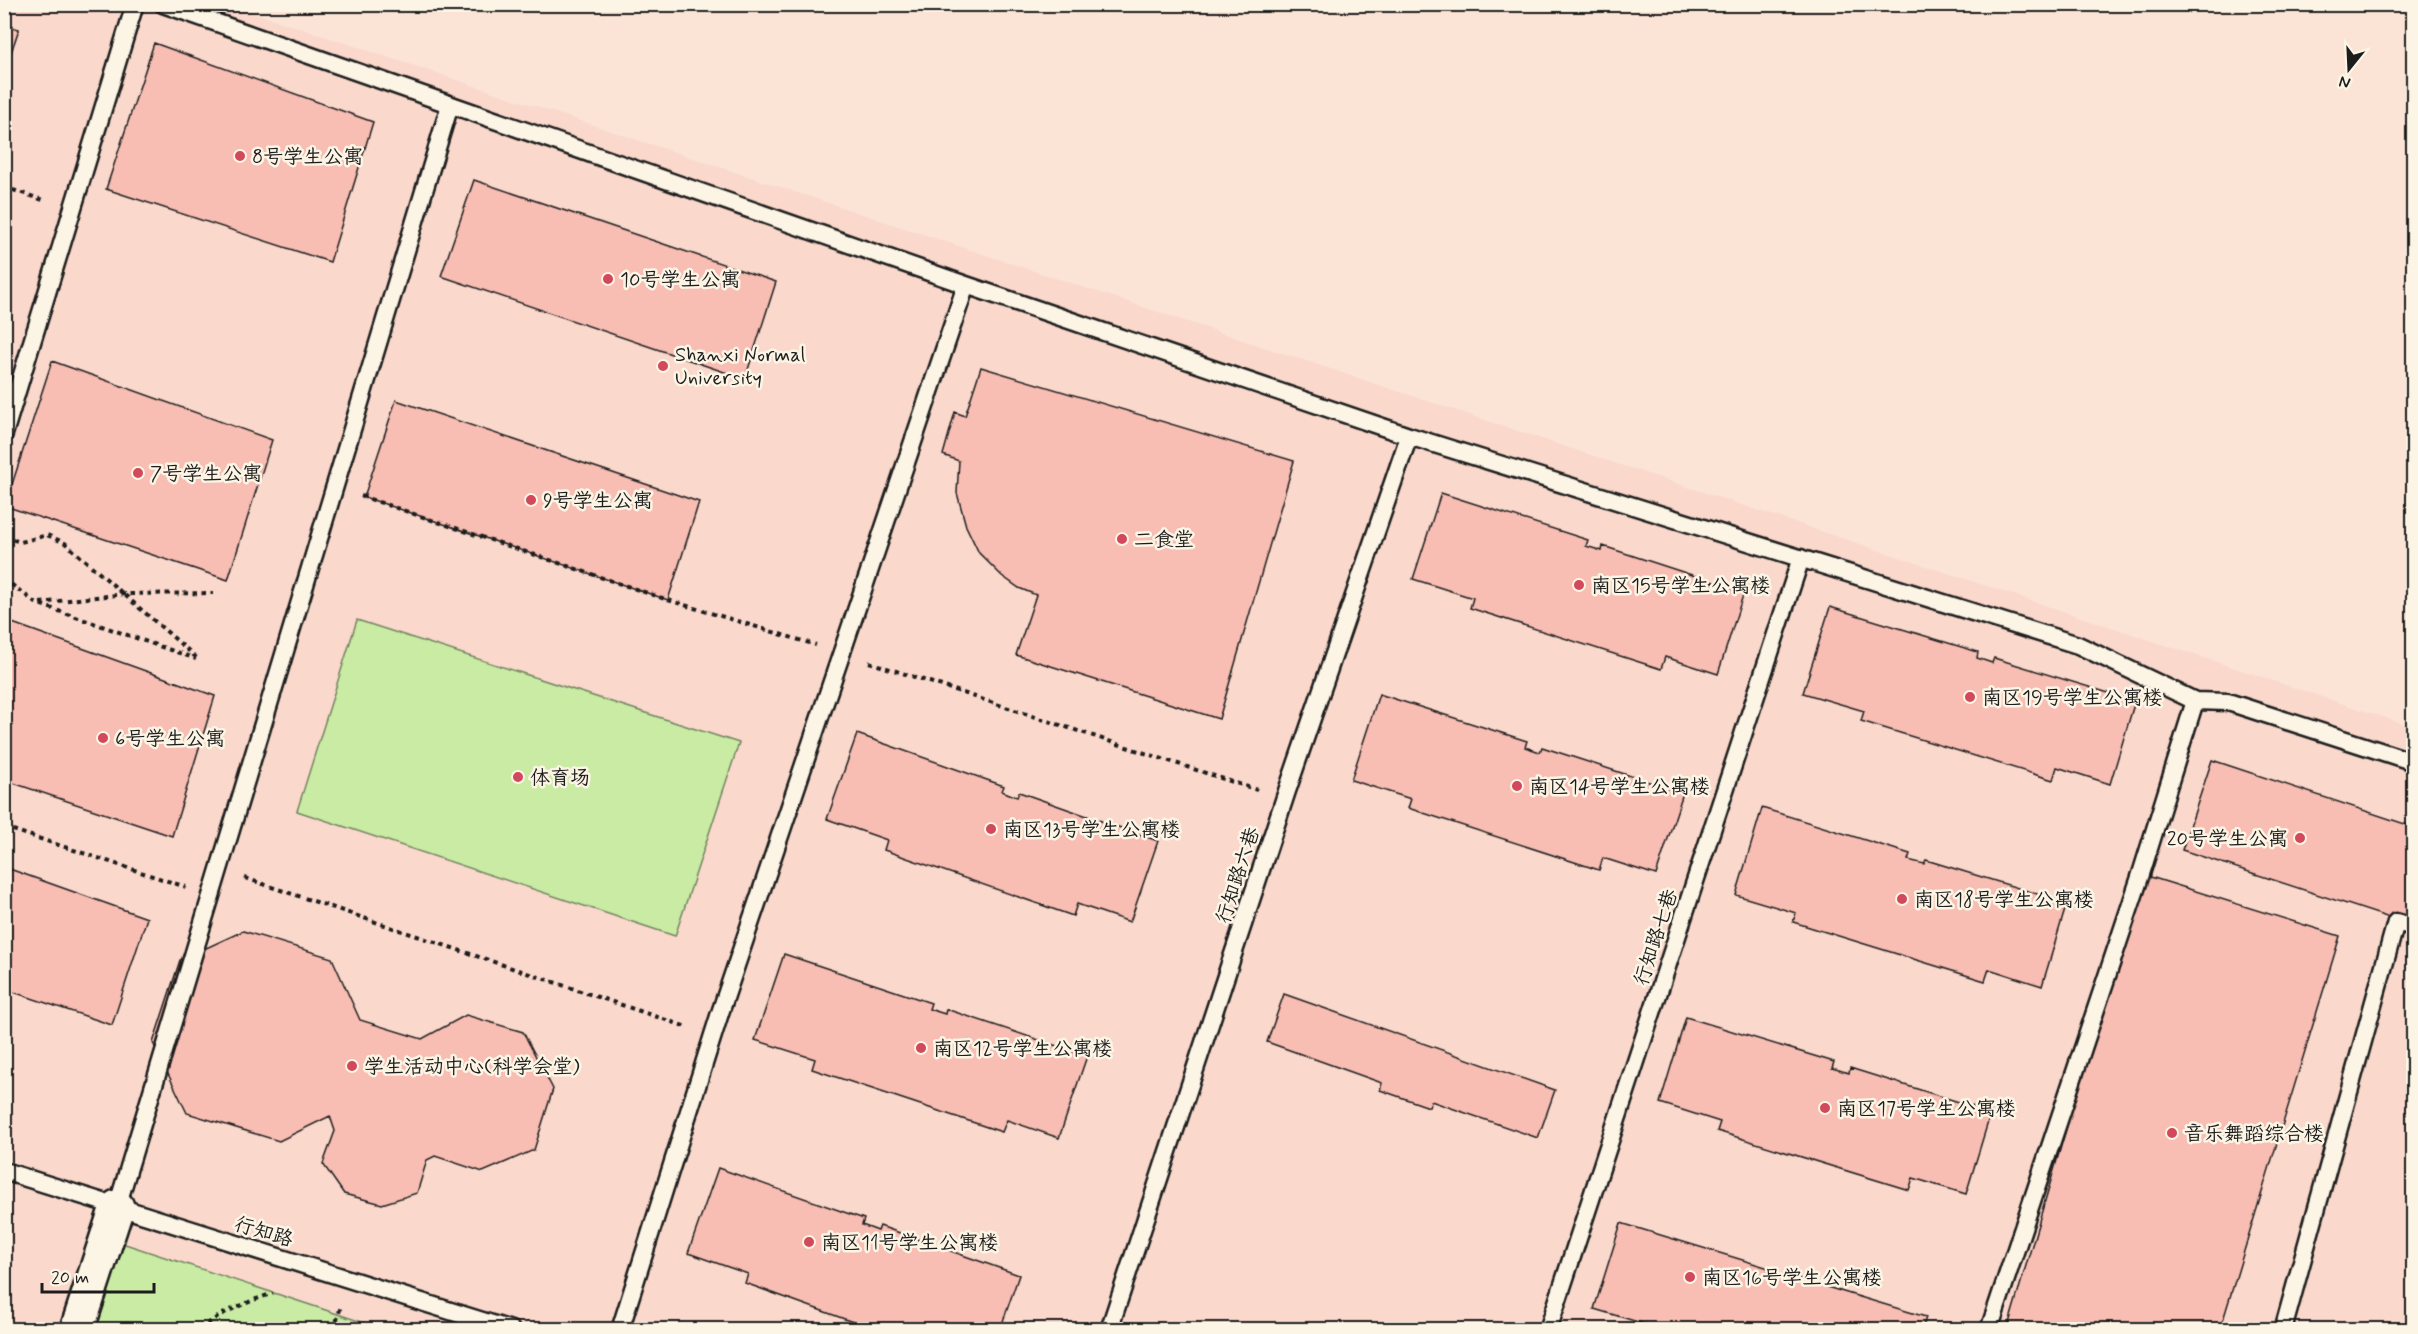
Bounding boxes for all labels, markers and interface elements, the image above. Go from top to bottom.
north arrow [2319,39,2379,99]
text: N [2337,70,2353,93]
place label: 8号学生公寓 [252,144,363,171]
marker: 8号学生公寓 [233,149,247,163]
place label: 10号学生公寓 [620,267,740,294]
marker: 10号学生公寓 [601,272,615,286]
place label: Shanxi Normal University [675,342,805,392]
marker: Shanxi Normal University [656,359,670,373]
place label: 7号学生公寓 [150,461,262,488]
marker: 7号学生公寓 [131,466,145,480]
place label: 9号学生公寓 [543,488,653,515]
marker: 9号学生公寓 [524,493,538,507]
place label: 二食堂 [1134,527,1194,554]
marker: 二食堂 [1115,532,1129,546]
place label: 南区15号学生公寓楼 [1591,573,1771,600]
marker: 南区15号学生公寓楼 [1572,578,1586,592]
place label: 南区19号学生公寓楼 [1982,685,2163,712]
marker: 南区19号学生公寓楼 [1963,690,1977,704]
place label: 6号学生公寓 [115,726,225,753]
marker: 6号学生公寓 [96,731,110,745]
place label: 体育场 [530,765,590,792]
marker: 体育场 [511,770,525,784]
place label: 南区14号学生公寓楼 [1529,774,1710,801]
marker: 南区14号学生公寓楼 [1510,779,1524,793]
place label: 南区13号学生公寓楼 [1003,817,1180,844]
marker: 南区13号学生公寓楼 [984,822,998,836]
street label: 行知路六巷 [1210,823,1267,927]
place label: 20号学生公寓 [2167,826,2288,853]
marker: 20号学生公寓 [2293,831,2307,845]
street label: 行知路七巷 [1628,885,1685,989]
place label: 南区18号学生公寓楼 [1914,887,2094,914]
marker: 南区18号学生公寓楼 [1895,892,1909,906]
place label: 南区12号学生公寓楼 [933,1036,1113,1063]
marker: 南区12号学生公寓楼 [914,1041,928,1055]
place label: 学生活动中心(科学会堂) [364,1054,580,1081]
marker: 学生活动中心(科学会堂) [345,1059,359,1073]
place label: 南区17号学生公寓楼 [1837,1096,2016,1123]
marker: 南区17号学生公寓楼 [1818,1101,1832,1115]
place label: 音乐舞蹈综合楼 [2184,1121,2324,1148]
marker: 音乐舞蹈综合楼 [2165,1126,2179,1140]
street label: 行知路 [231,1211,297,1254]
place label: 南区11号学生公寓楼 [821,1230,999,1257]
marker: 南区11号学生公寓楼 [802,1235,816,1249]
scale bar [42,1256,154,1294]
place label: 南区16号学生公寓楼 [1702,1265,1882,1292]
text: 20 m [51,1266,89,1290]
marker: 南区16号学生公寓楼 [1683,1270,1697,1284]

